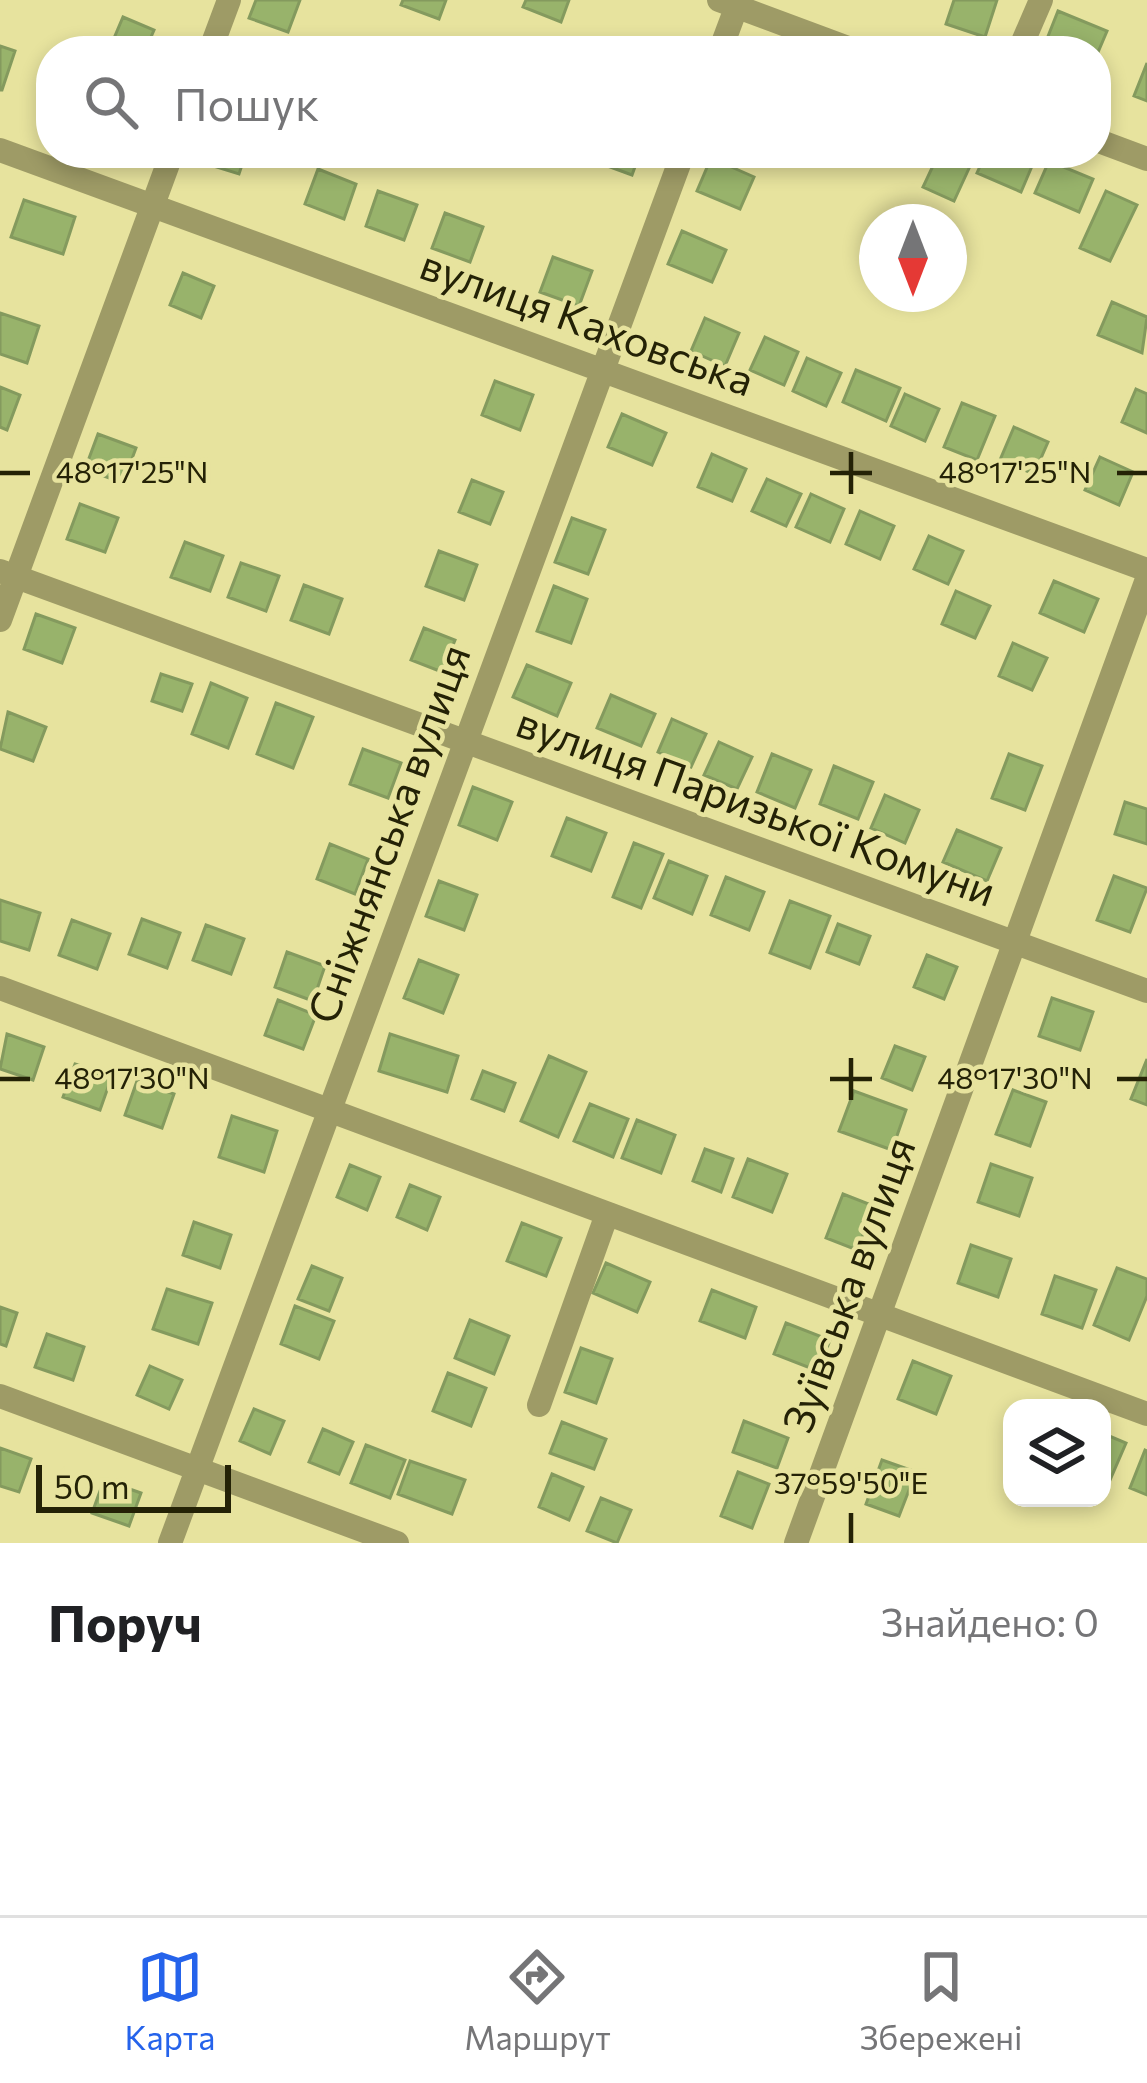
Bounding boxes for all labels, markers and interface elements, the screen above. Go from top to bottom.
search box [36,36,1111,168]
icon: search [78,69,144,135]
text: Пошук [174,75,319,130]
north arrow [859,204,967,312]
street label: вулиця Каховська [414,237,761,406]
text: 48°17'25"N [56,452,208,489]
text: 48°17'25"N [939,452,1091,489]
street label: Сніжнянська вулиця [295,637,480,1030]
street label: вулиця Паризької Комуни [510,694,1003,916]
text: 48°17'30"N [54,1058,210,1095]
text: 48°17'30"N [937,1058,1093,1095]
street label: Зуївська вулиця [770,1129,925,1439]
map controls [1003,1399,1111,1507]
button: layers [1003,1399,1111,1507]
scale bar [36,1459,231,1512]
text: 37°59'50"E [774,1463,928,1500]
text: 50 m [54,1465,130,1506]
text: Поруч [48,1590,202,1653]
text: Знайдено: 0 [881,1597,1099,1645]
tab: Карта [124,1944,215,2057]
tab: Маршрут [464,1944,611,2057]
tab: Збережені [859,1944,1023,2057]

